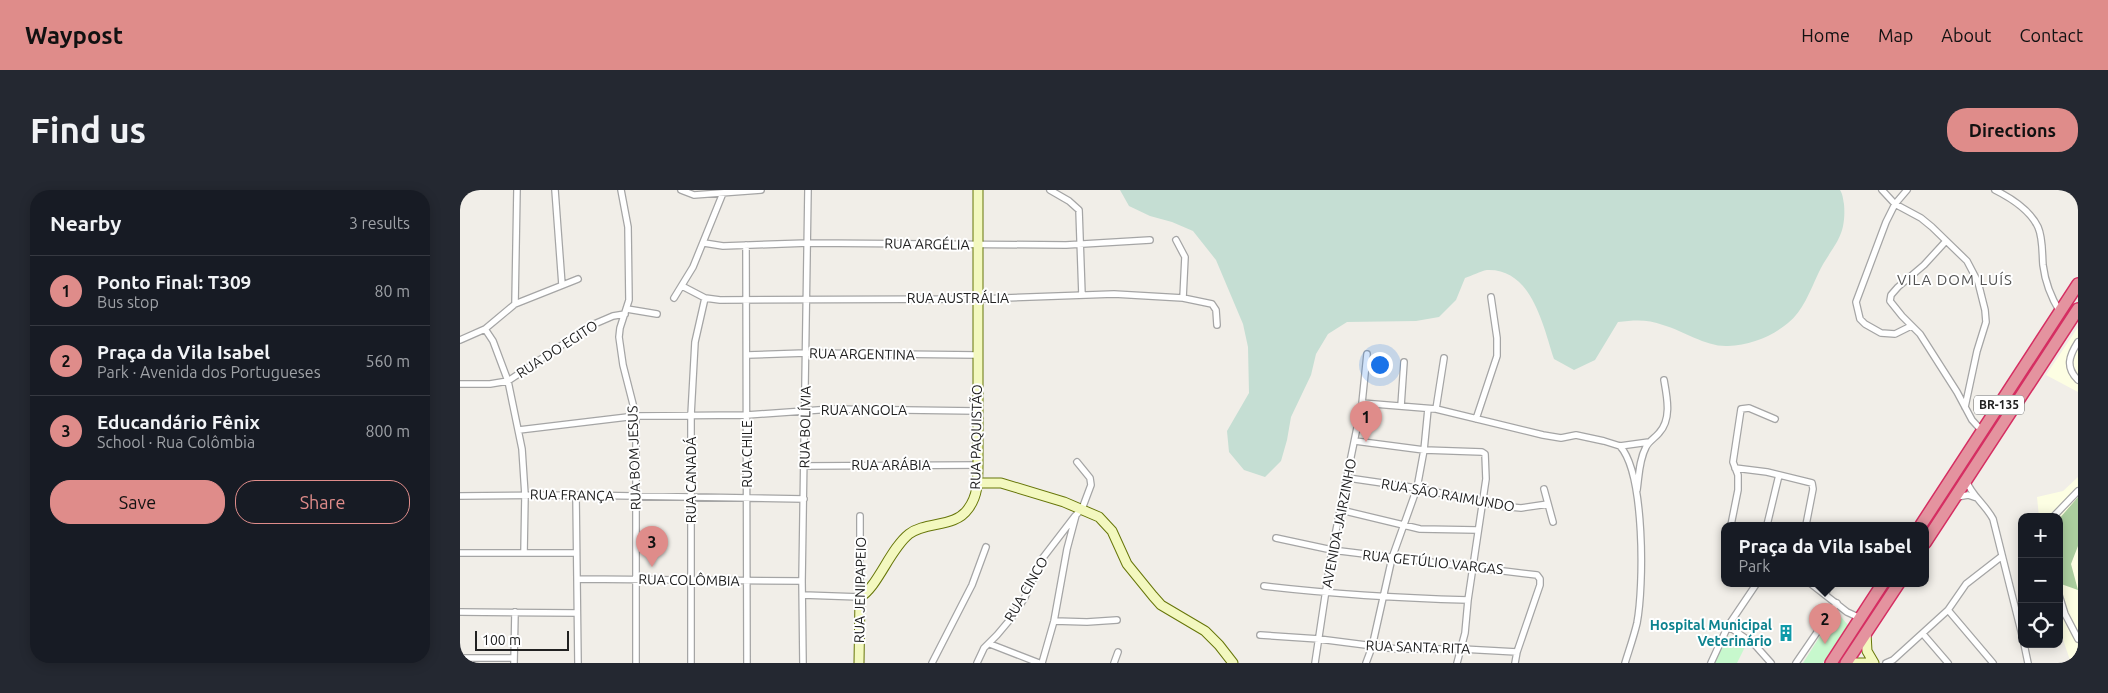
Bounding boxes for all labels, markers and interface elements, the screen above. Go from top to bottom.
text: Waypost [25,22,123,49]
text: Home [1801,25,1850,45]
text: Map [1878,25,1913,45]
text: About [1941,25,1991,45]
text: Contact [2019,25,2083,45]
button: Directions [1947,108,2078,152]
text: Find us [30,110,146,150]
text: Nearby [50,211,121,235]
text: 3 results [349,214,410,232]
street label: RUA ARGÉLIA [884,234,970,253]
text: Ponto Final: T309 [97,271,251,293]
district label: VILA DOM LUÍS [1897,271,2013,288]
text: 1 [61,282,71,300]
text: 80 m [374,282,410,300]
street label: RUA AUSTRÁLIA [907,289,1009,306]
text: Bus stop [97,293,159,311]
street label: RUA DO EGITO [513,317,601,381]
text: Praça da Vila Isabel [97,341,270,363]
street label: RUA ARGENTINA [809,345,915,363]
text: 2 [61,352,71,370]
text: 560 m [365,352,410,370]
your location [1367,352,1393,378]
text: Park · Avenida dos Portugueses [97,363,321,381]
street label: RUA PAQUISTÃO [966,384,985,490]
street label: RUA BOLÍVIA [795,386,814,468]
road number: BR-135 [1974,396,2024,414]
pin: 1 [1350,401,1382,442]
street label: RUA ANGOLA [821,402,907,418]
street label: RUA BOM JESUS [624,405,644,511]
text: Educandário Fênix [97,411,260,433]
street label: RUA CHILE [739,420,755,488]
text: 3 [61,422,71,440]
text: 800 m [365,422,410,440]
text: School · Rua Colômbia [97,433,255,451]
street label: RUA CANADÁ [682,437,699,523]
street label: RUA ARÁBIA [851,456,931,473]
street label: AVENIDA JAIRZINHO [1319,457,1359,589]
street label: RUA SÃO RAIMUNDO [1380,474,1516,515]
button: Save [50,480,225,524]
button: Share [235,480,410,524]
street label: RUA FRANÇA [530,486,614,504]
map controls [2018,513,2063,648]
button: + [2018,513,2063,558]
popup [1721,522,1929,587]
pin: 3 [636,526,668,567]
text: Praça da Vila Isabel [1738,535,1912,557]
street label: RUA JENIPAPEIO [851,537,869,643]
street label: RUA GETÚLIO VARGAS [1362,546,1504,577]
street label: RUA CINCO [1001,554,1051,624]
text: Park [1738,557,1770,575]
button: − [2018,558,2063,603]
street label: RUA COLÔMBIA [638,570,740,589]
pin: 2 [1809,603,1841,644]
button: locate [2018,603,2063,648]
place label: Hospital Municipal Veterinário [1650,617,1772,649]
building icon: Hospital Municipal Veterinário [1776,623,1796,643]
scale bar [475,628,569,651]
text: 100 m [482,632,521,648]
street label: RUA SANTA RITA [1365,637,1471,657]

